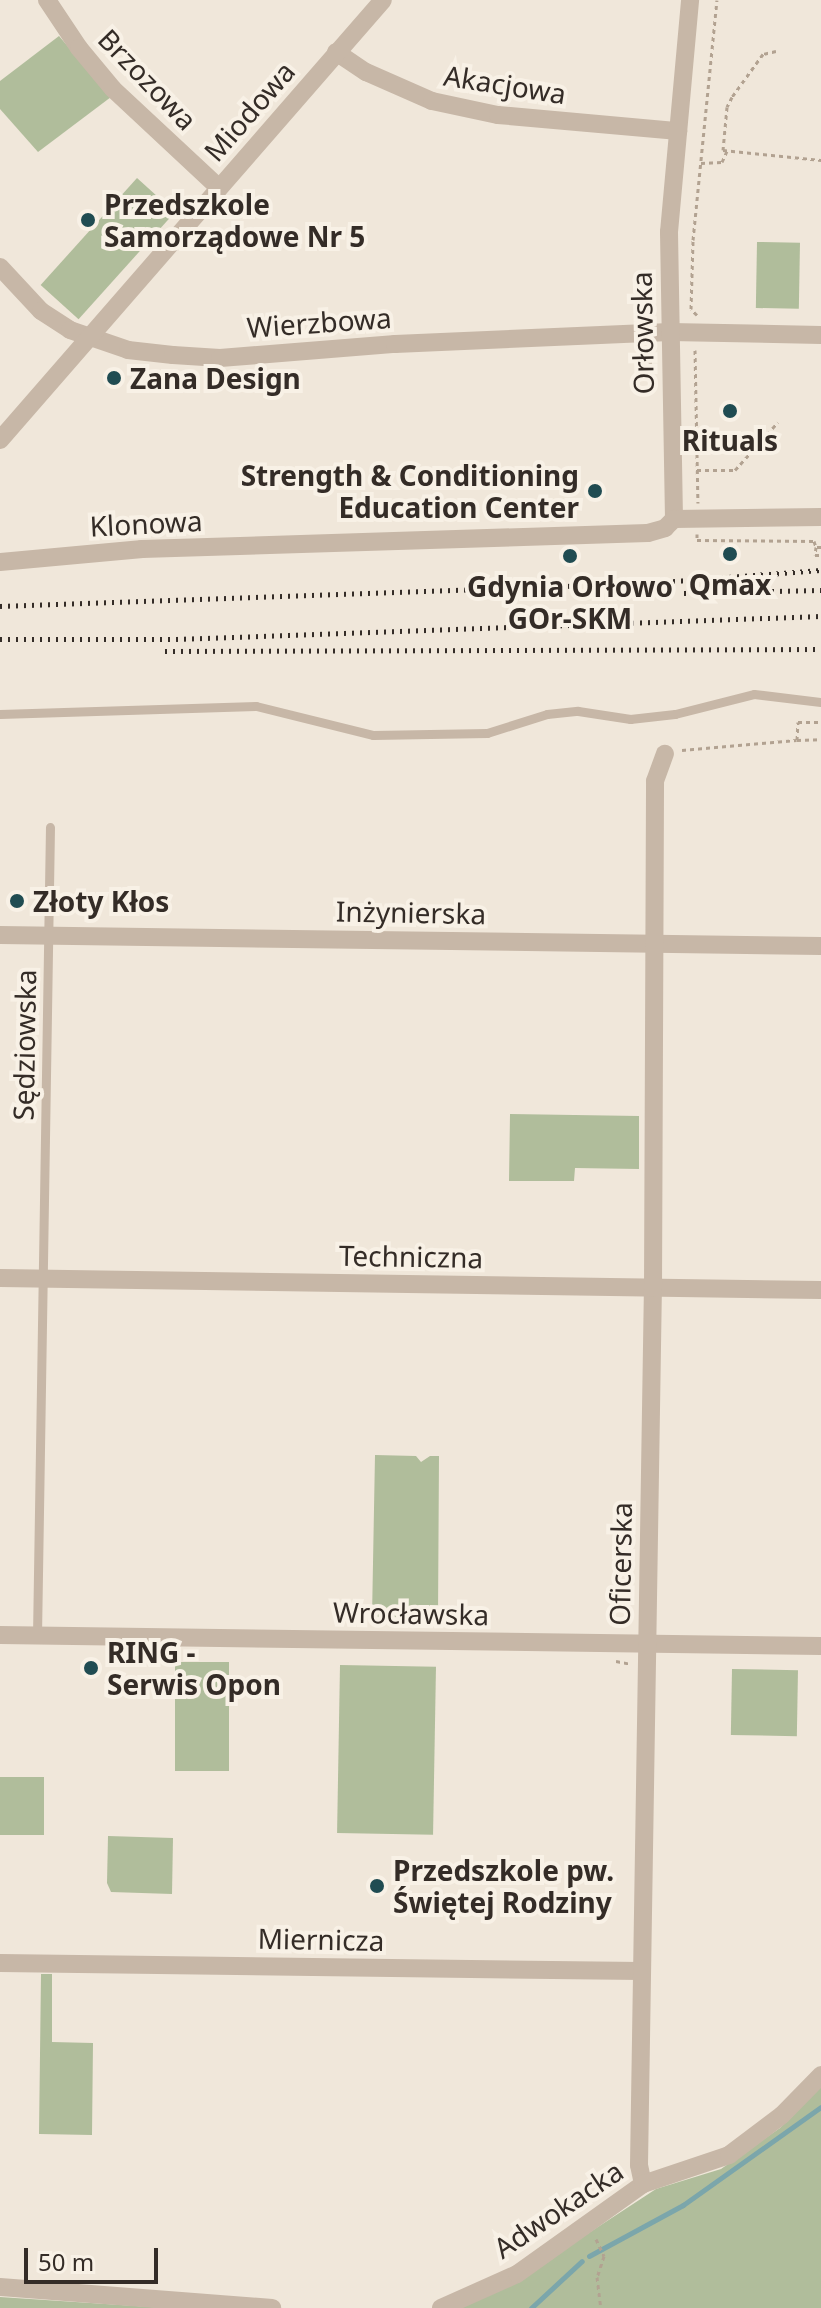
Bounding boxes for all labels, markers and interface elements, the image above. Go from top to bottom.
street label: Brzozowa [92,22,204,136]
street label: Miodowa [197,54,301,168]
street label: Akacjowa [441,58,569,110]
place label: Przedszkole Samorządowe Nr 5 [104,187,365,253]
marker: Przedszkole Samorządowe Nr 5 [79,211,97,229]
street label: Orłowska [624,271,660,395]
street label: Wierzbowa [245,300,393,344]
place label: Zana Design [130,361,301,395]
marker: Zana Design [105,369,123,387]
marker: Rituals [721,402,739,420]
place label: Rituals [682,423,778,457]
place label: Strength & Conditioning Education Center [241,458,579,524]
marker: Strength & Conditioning Education Center [586,482,604,500]
street label: Klonowa [89,503,203,543]
marker: Qmax [721,545,739,563]
marker: Gdynia Orłowo GOr-SKM [561,547,579,565]
place label: Qmax [689,567,771,601]
place label: Gdynia Orłowo GOr-SKM [467,569,673,635]
place label: Złoty Kłos [33,884,169,918]
marker: Złoty Kłos [8,892,26,910]
street label: Inżynierska [336,894,486,930]
street label: Sędziowska [6,969,42,1121]
street label: Techniczna [339,1238,483,1274]
street label: Oficerska [602,1502,638,1626]
street label: Wrocławska [333,1595,489,1631]
place label: RING - Serwis Opon [107,1635,281,1701]
marker: RING - Serwis Opon [82,1659,100,1677]
place label: Przedszkole pw. Świętej Rodziny [393,1853,614,1919]
marker: Przedszkole pw. Świętej Rodziny [368,1877,386,1895]
street label: Miernicza [257,1921,385,1957]
street label: Adwokacka [487,2153,629,2265]
scale bar [28,2232,162,2282]
text: 50 m [38,2245,94,2278]

